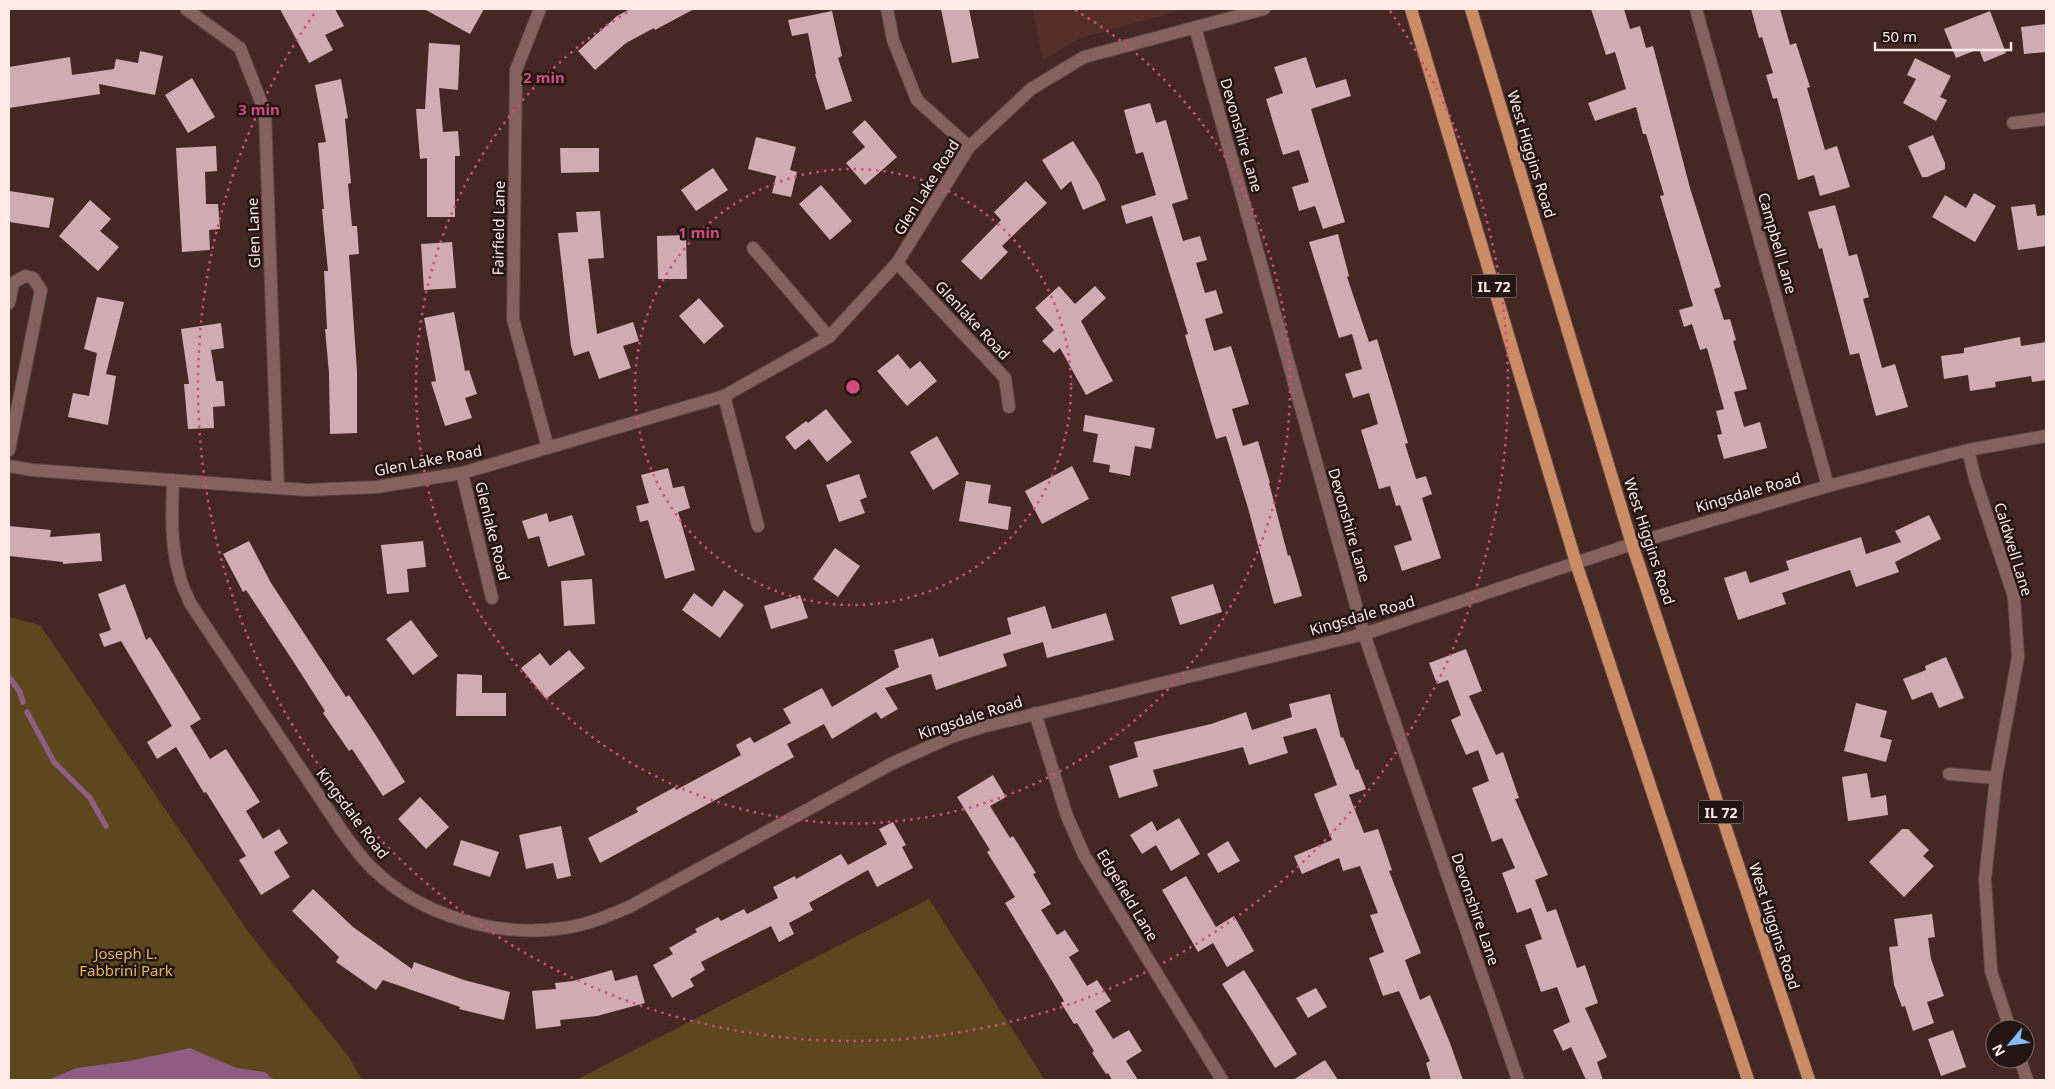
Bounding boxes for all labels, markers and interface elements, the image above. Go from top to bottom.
scale bar [1875,20,2011,52]
text: 50 m [1882,26,1917,46]
text: 2 min [523,67,565,87]
street label: Devonshire Lane [1216,76,1268,194]
street label: West Higgins Road [1503,88,1561,220]
text: 3 min [238,99,280,119]
street label: Glen Lake Road [889,135,963,239]
street label: Fairfield Lane [487,180,509,276]
street label: Campbell Lane [1754,190,1802,296]
street label: Glen Lane [242,197,264,269]
text: 1 min [678,222,720,242]
road number: IL 72 [1472,274,1516,298]
street label: Glenlake Road [931,276,1015,364]
centre of rings [844,378,862,396]
street label: Glen Lake Road [373,440,483,480]
street label: Devonshire Lane [1324,466,1376,584]
street label: Kingsdale Road [1693,467,1803,517]
street label: West Higgins Road [1620,475,1680,607]
street label: Glenlake Road [471,479,515,583]
street label: Caldwell Lane [1990,500,2038,598]
street label: Kingsdale Road [1307,590,1417,640]
street label: Kingsdale Road [915,691,1025,743]
street label: Kingsdale Road [312,764,394,862]
road number: IL 72 [1698,800,1744,824]
street label: Edgefield Lane [1093,845,1163,945]
street label: Devonshire Lane [1447,850,1505,968]
street label: West Higgins Road [1745,860,1805,992]
park label: Joseph L. Fabbrini Park [79,943,173,980]
north arrow [1985,1019,2035,1069]
text: N [1987,1041,2009,1060]

